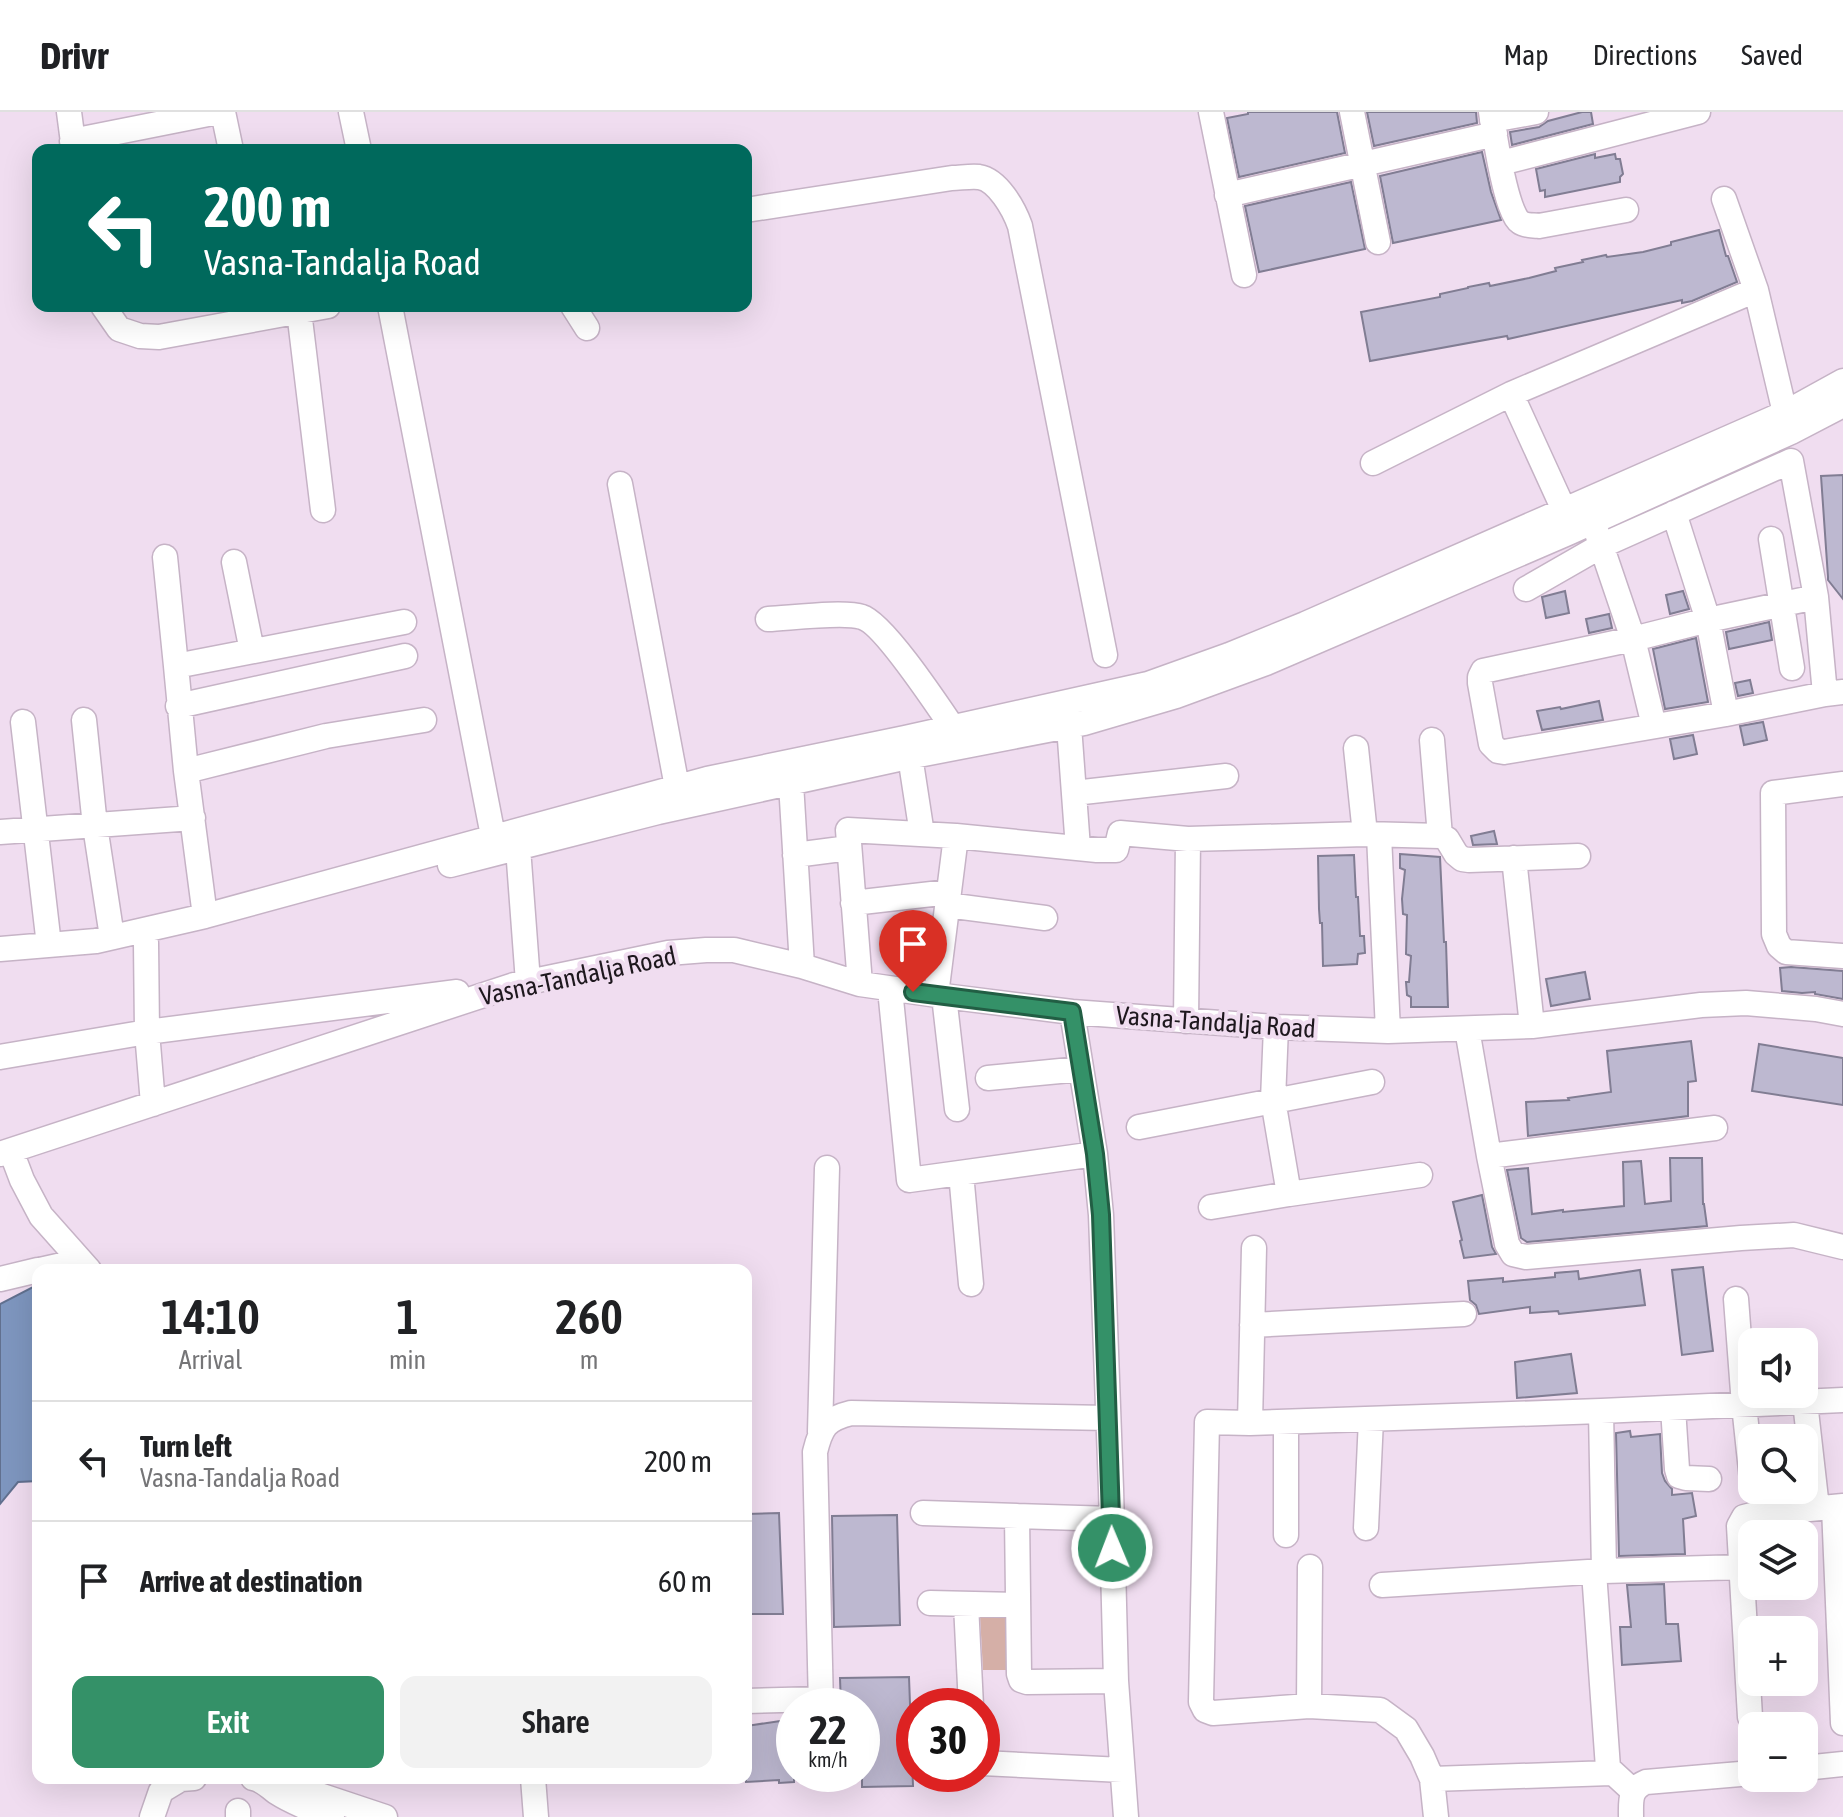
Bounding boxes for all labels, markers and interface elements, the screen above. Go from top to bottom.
text: Drivr [40,34,108,77]
text: Map [1504,39,1549,71]
text: Directions [1593,39,1697,71]
text: Saved [1741,39,1803,71]
text: 200 m [204,175,331,239]
icon: left [72,176,176,280]
text: Vasna-Tandalja Road [204,241,481,283]
pin [879,910,947,992]
icon: arrive [891,922,935,966]
street label: Vasna-Tandalja Road [477,941,679,1011]
street label: Vasna-Tandalja Road [1115,1000,1317,1044]
text: 14:10 [161,1289,260,1344]
text: 1 [396,1289,419,1344]
text: 260 [555,1289,623,1344]
map controls [1738,1328,1818,1792]
button: sound [1738,1328,1818,1408]
text: Arrival [179,1345,242,1375]
text: min [389,1345,426,1375]
text: m [580,1345,598,1375]
button: search [1738,1424,1818,1504]
text: Turn left [140,1429,232,1463]
icon: left [72,1439,116,1483]
text: 200 m [644,1444,712,1478]
text: Vasna-Tandalja Road [140,1463,340,1493]
position arrow [1070,1506,1154,1590]
button: layers [1738,1520,1818,1600]
icon: arrive [72,1559,116,1603]
text: Arrive at destination [140,1564,362,1598]
text: 60 m [658,1564,712,1598]
button: + [1738,1616,1818,1696]
button: Exit [72,1676,384,1768]
button: Share [400,1676,712,1768]
speed limit sign: 30 [896,1688,1000,1792]
text: 22 [809,1707,847,1752]
button: − [1738,1712,1818,1792]
text: km/h [808,1748,848,1771]

